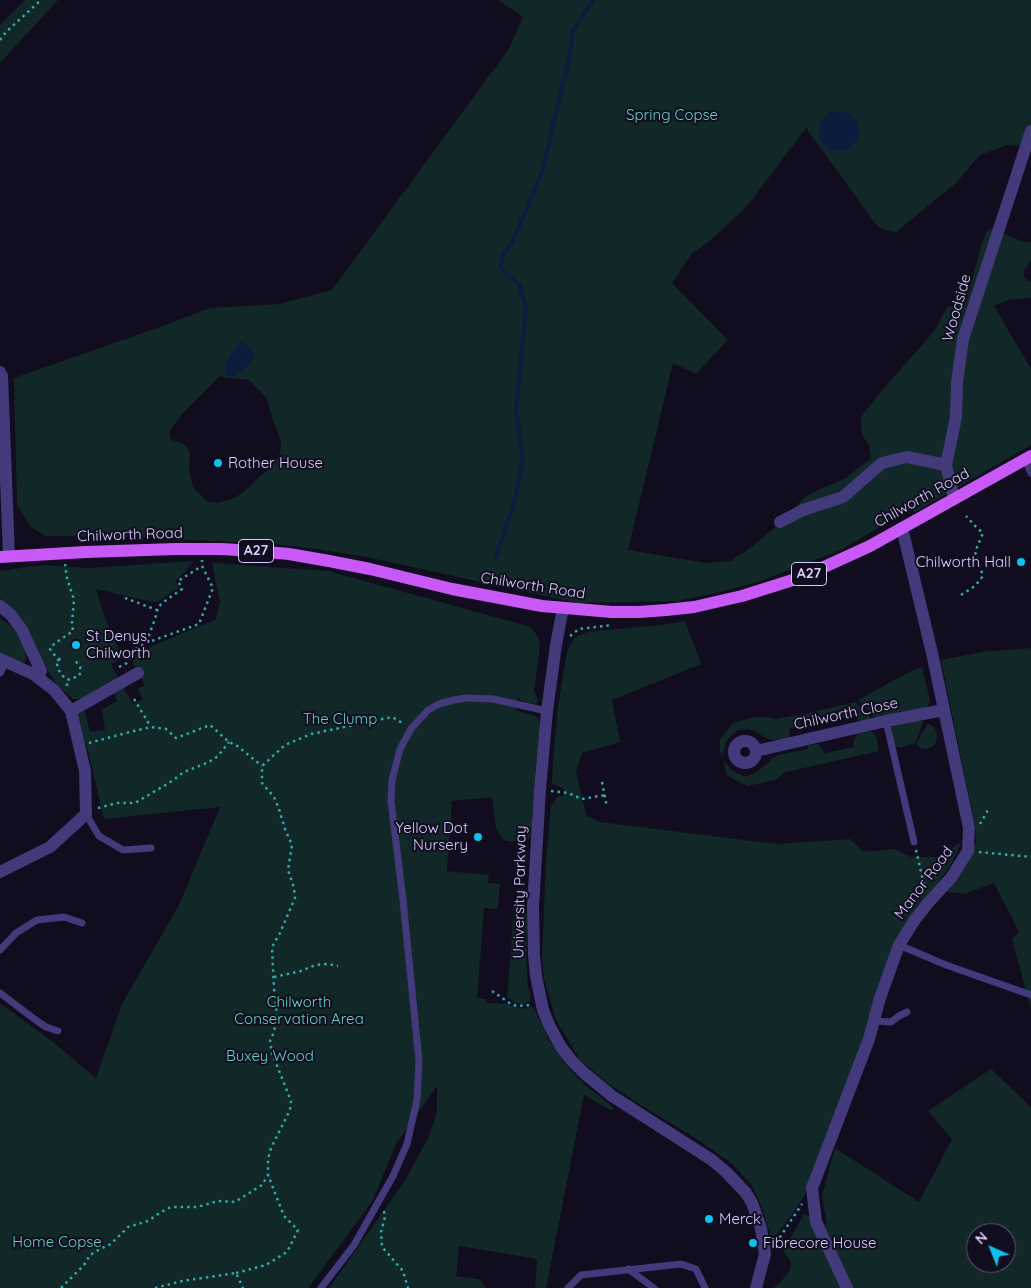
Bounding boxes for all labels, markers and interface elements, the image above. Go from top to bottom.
park label: Spring Copse [626,106,718,124]
street label: Woodside [939,272,975,344]
place label: Rother House [228,454,323,472]
marker: Rother House [212,457,224,469]
street label: Chilworth Road [871,464,973,532]
street label: Chilworth Road [77,524,183,546]
road number: A27 [238,540,274,562]
place label: Chilworth Hall [916,553,1011,571]
marker: Chilworth Hall [1015,556,1027,568]
road number: A27 [792,562,826,586]
street label: Chilworth Road [479,569,587,603]
place label: St Denys, Chilworth [86,627,150,662]
marker: St Denys, Chilworth [70,639,82,651]
street label: Chilworth Close [792,694,900,734]
park label: The Clump [303,710,377,728]
place label: Yellow Dot Nursery [396,819,468,854]
street label: University Parkway [510,825,530,959]
marker: Yellow Dot Nursery [472,831,484,843]
street label: Manor Road [891,843,957,923]
park label: Chilworth Conservation Area [234,993,364,1028]
park label: Buxey Wood [226,1047,314,1065]
place label: Merck [719,1210,761,1228]
marker: Merck [703,1213,715,1225]
north arrow [966,1223,1016,1273]
text: N [971,1228,991,1248]
park label: Home Copse [12,1233,102,1251]
place label: Fibrecore House [763,1234,876,1252]
marker: Fibrecore House [747,1237,759,1249]

